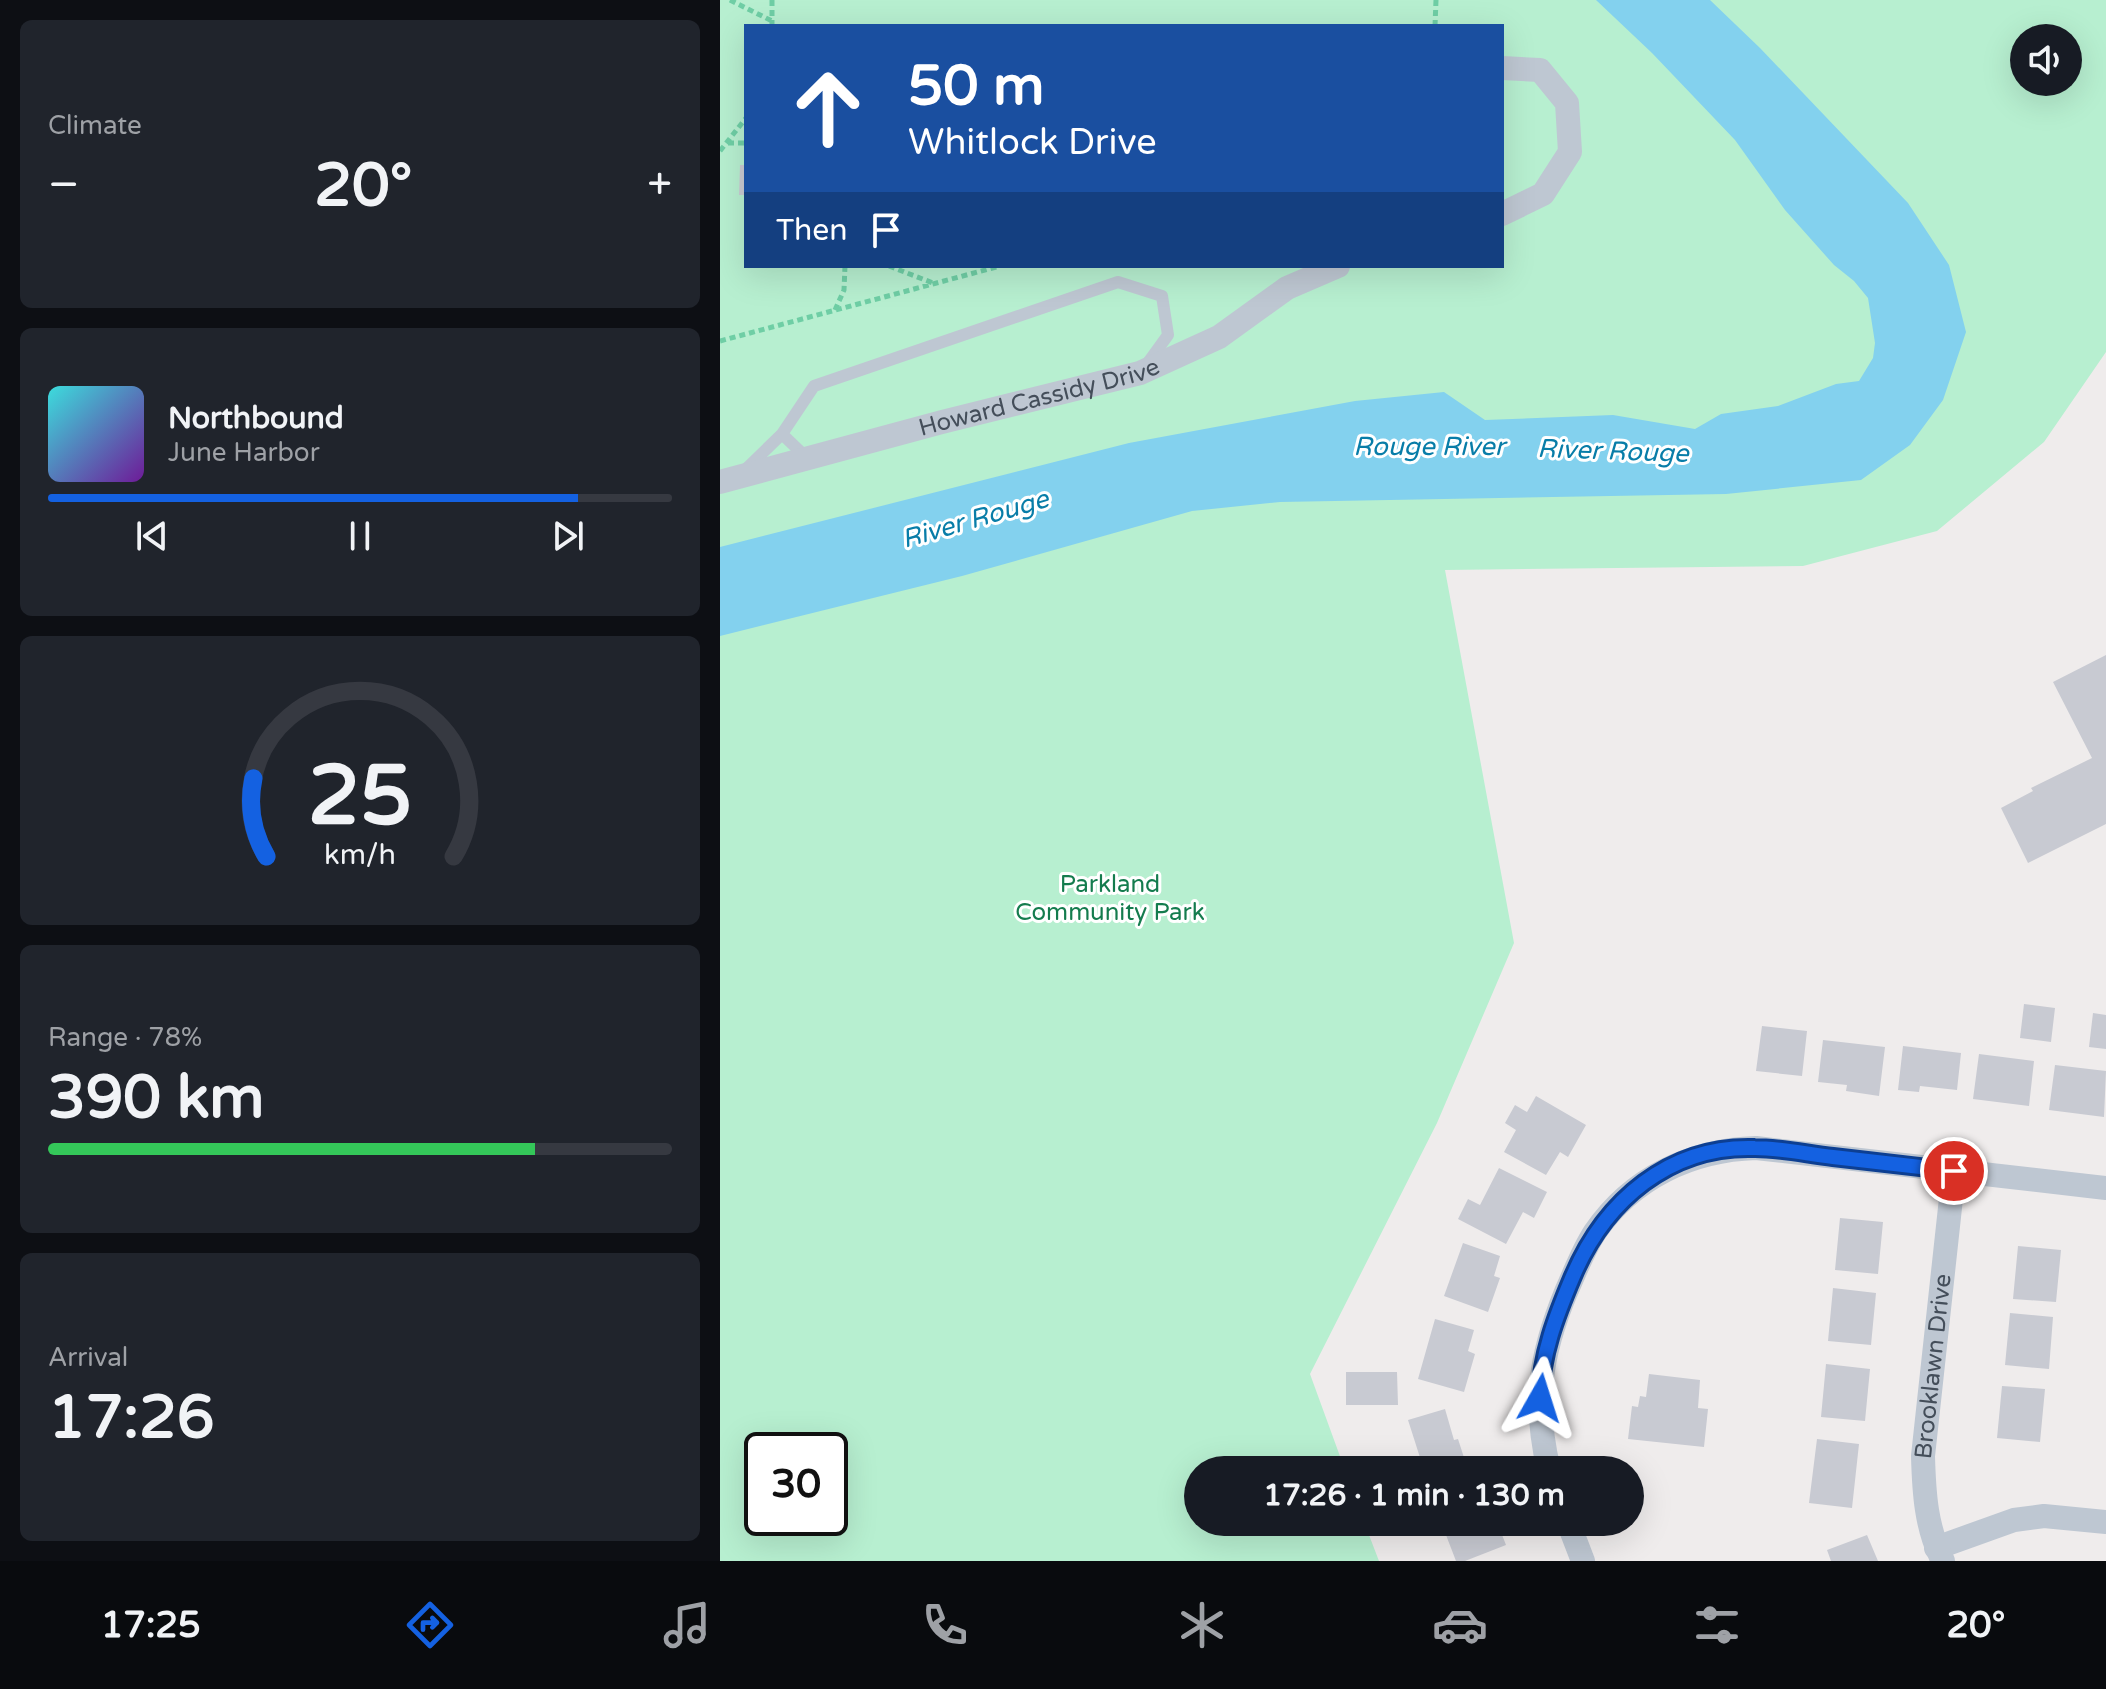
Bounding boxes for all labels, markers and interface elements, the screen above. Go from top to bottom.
map controls [2010,24,2082,96]
button: sound [2010,24,2082,96]
text: 50 m [908,53,1044,120]
icon: ahead [776,56,880,160]
text: Climate [48,110,142,141]
text: Whitlock Drive [908,121,1157,164]
text: 20° [314,150,412,222]
text: − [48,159,79,212]
text: + [647,159,672,212]
icon: arrive [864,208,908,252]
text: Then [776,212,848,249]
street label: Howard Cassidy Drive [915,352,1164,442]
text: Northbound [168,400,344,437]
water label: Rouge River [1353,431,1508,462]
water label: River Rouge [1537,433,1690,469]
text: June Harbor [168,437,320,468]
water label: River Rouge [898,483,1053,555]
icon: previous [130,514,174,558]
icon: pause [338,514,382,558]
icon: next [546,514,590,558]
text: 25 [308,746,412,846]
text: km/h [324,838,396,872]
park label: Parkland Community Park [1015,870,1205,927]
text: Range · 78% [48,1022,202,1053]
text: 390 km [48,1062,264,1134]
pin [1920,1137,1988,1205]
icon: arrive [1932,1149,1976,1193]
street label: Brooklawn Drive [1908,1272,1957,1460]
text: Arrival [48,1342,128,1373]
position arrow [1498,1356,1582,1440]
text: 17:26 [48,1382,214,1454]
speed limit sign: 30 [744,1432,848,1536]
text: 17:26 · 1 min · 130 m [1263,1477,1565,1514]
icon: directions [402,1597,458,1653]
icon: music [659,1597,715,1653]
icon: phone [917,1597,973,1653]
icon: climate [1174,1597,1230,1653]
icon: car [1432,1597,1488,1653]
icon: filters [1689,1597,1745,1653]
text: 17:25 [101,1604,201,1647]
text: 20° [1946,1604,2005,1647]

